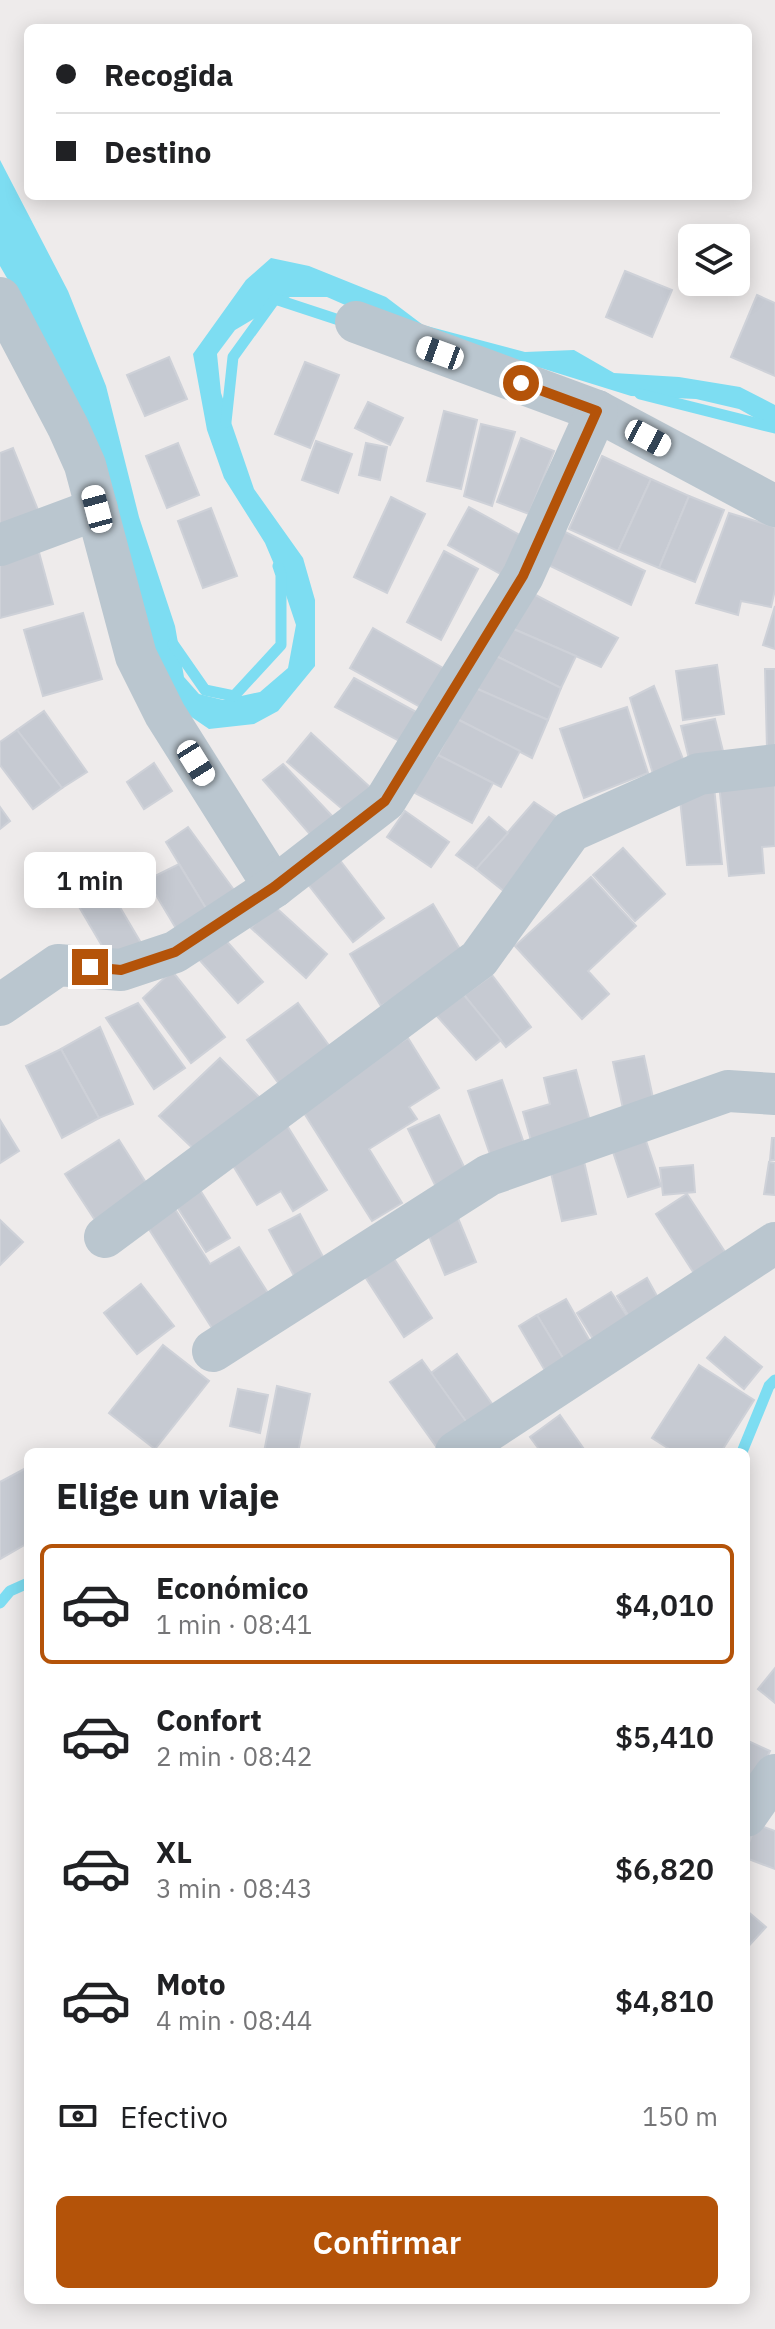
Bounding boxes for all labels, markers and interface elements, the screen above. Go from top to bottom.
text: Recogida [104,55,233,94]
text: Destino [104,132,212,171]
map controls [678,224,750,296]
button: layers [678,224,750,296]
car [413,334,467,372]
route start [503,365,539,401]
car [621,416,675,460]
car [79,483,115,535]
car [173,736,219,790]
callout: 1 min [24,851,156,907]
text: 1 min [56,863,124,897]
route end [72,949,108,985]
text: Elige un viaje [56,1472,280,1519]
icon: car [60,1568,132,1640]
text: Económico [156,1568,309,1607]
text: $4,010 [615,1585,714,1624]
text: 1 min · 08:41 [156,1607,312,1641]
icon: car [60,1700,132,1772]
text: Confort [156,1700,262,1739]
text: $5,410 [615,1717,714,1756]
text: 2 min · 08:42 [156,1739,312,1773]
icon: car [60,1832,132,1904]
text: XL [156,1832,192,1871]
text: $6,820 [615,1849,714,1888]
text: 3 min · 08:43 [156,1871,312,1905]
icon: car [60,1964,132,2036]
text: Moto [156,1964,226,2003]
text: $4,810 [615,1981,714,2020]
text: 4 min · 08:44 [156,2003,312,2037]
icon: cash [56,2094,100,2138]
text: Efectivo [120,2097,228,2136]
text: 150 m [642,2099,718,2133]
button: Confirmar [56,2196,718,2288]

